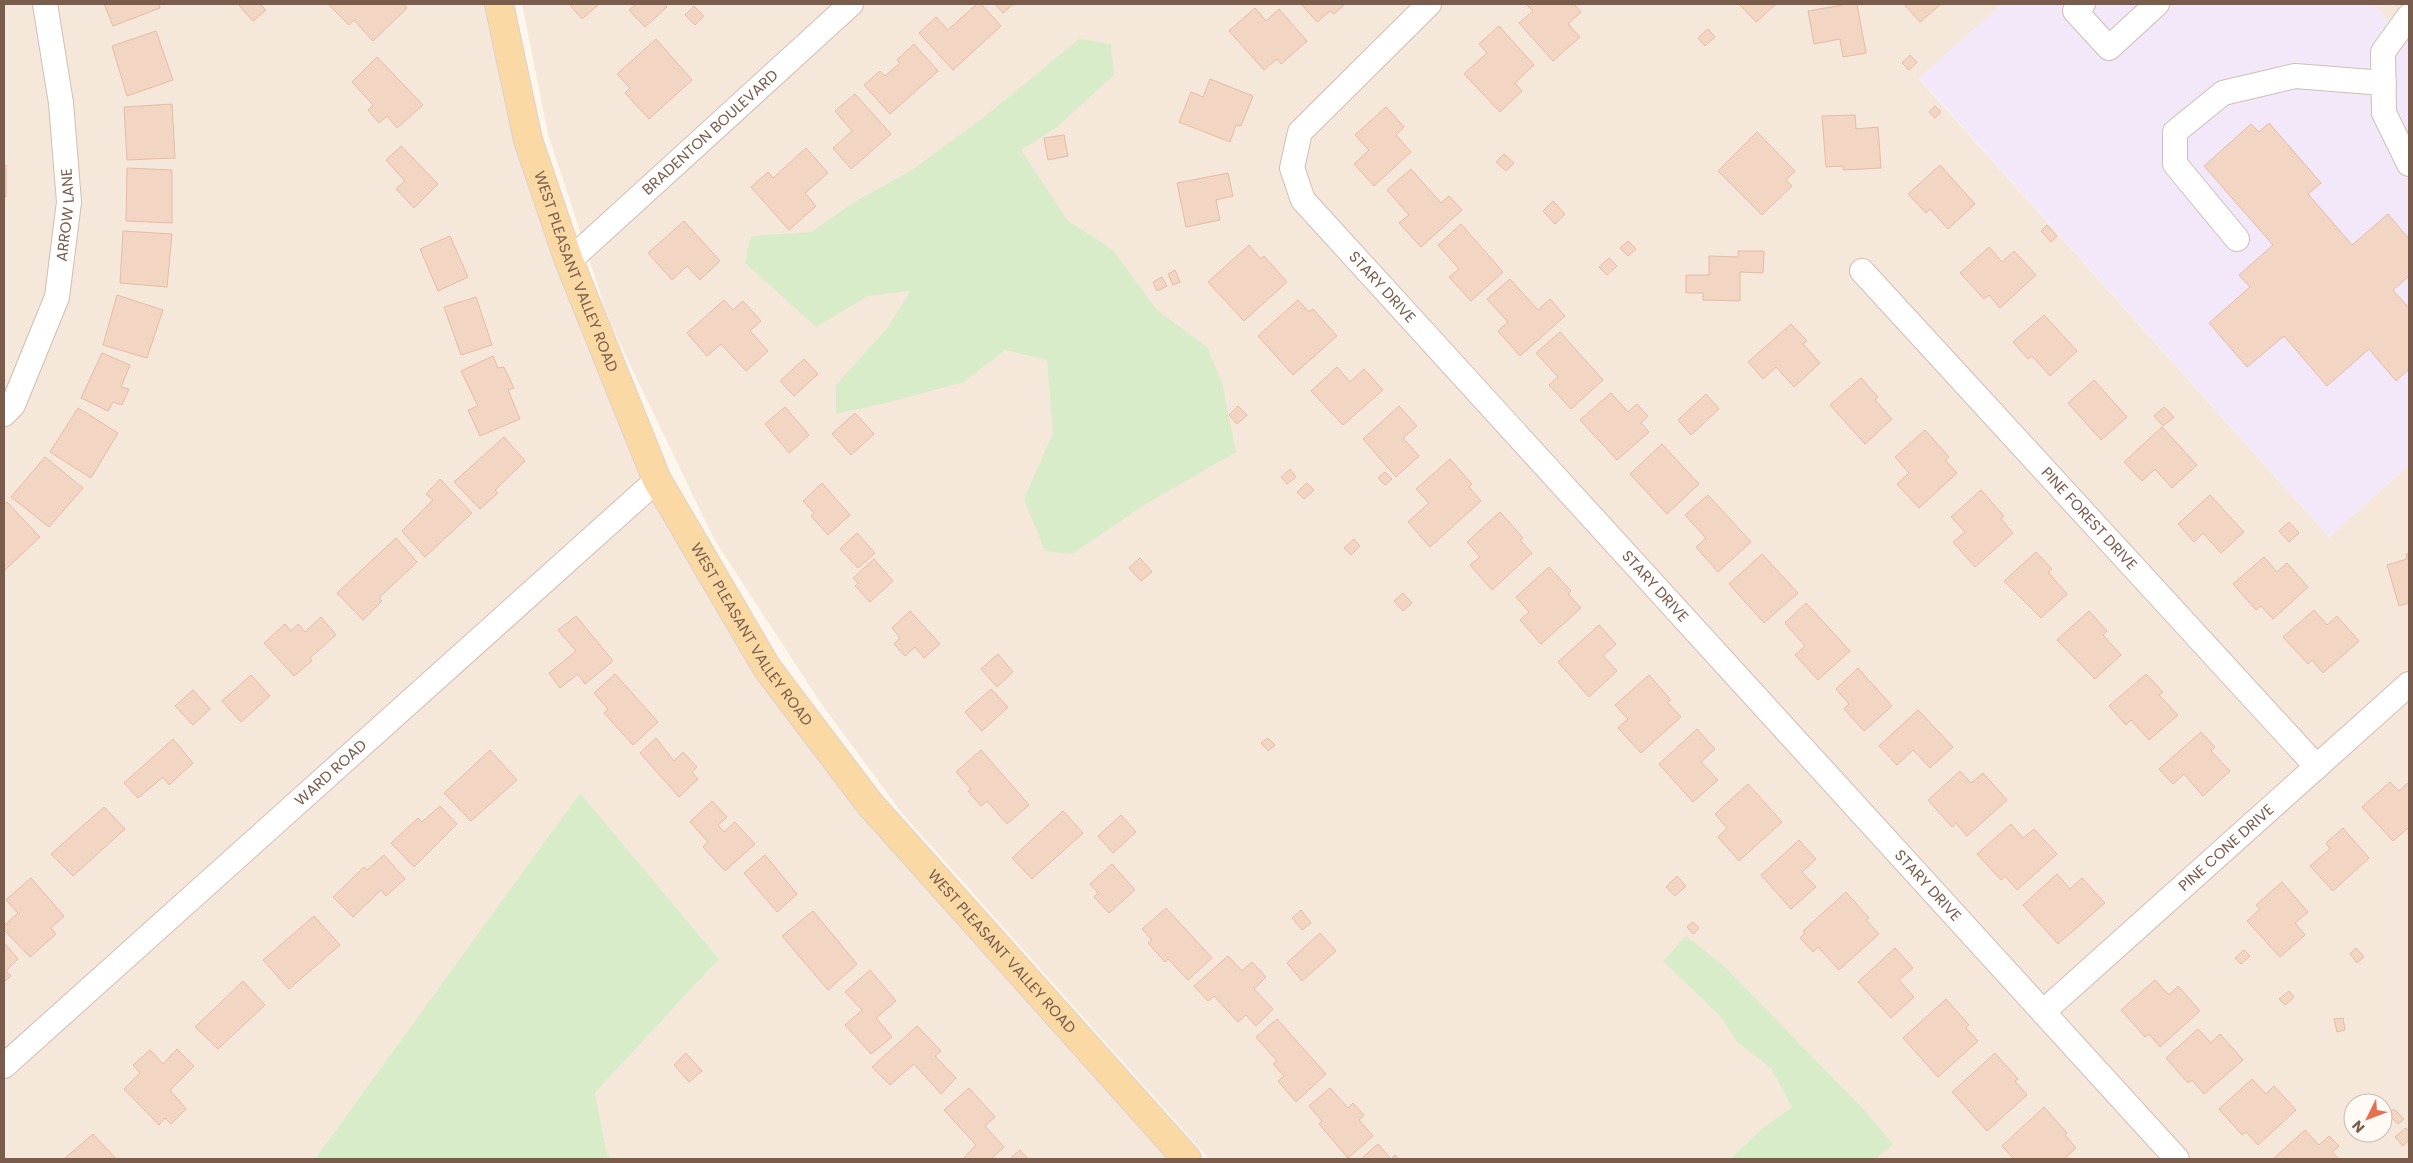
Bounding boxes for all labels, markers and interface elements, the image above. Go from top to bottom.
street label: BRADENTON BOULEVARD [637,65,782,199]
street label: ARROW LANE [51,168,79,263]
street label: WEST PLEASANT VALLEY ROAD [529,168,624,375]
street label: STARY DRIVE [1344,246,1421,327]
street label: PINE FOREST DRIVE [2037,462,2142,574]
street label: WEST PLEASANT VALLEY ROAD [686,539,818,730]
street label: STARY DRIVE [1617,545,1694,626]
street label: WARD ROAD [290,734,371,810]
street label: PINE CONE DRIVE [2174,799,2278,896]
street label: STARY DRIVE [1890,845,1966,926]
street label: WEST PLEASANT VALLEY ROAD [923,865,1081,1038]
north arrow [2343,1093,2393,1143]
text: N [2347,1116,2369,1137]

